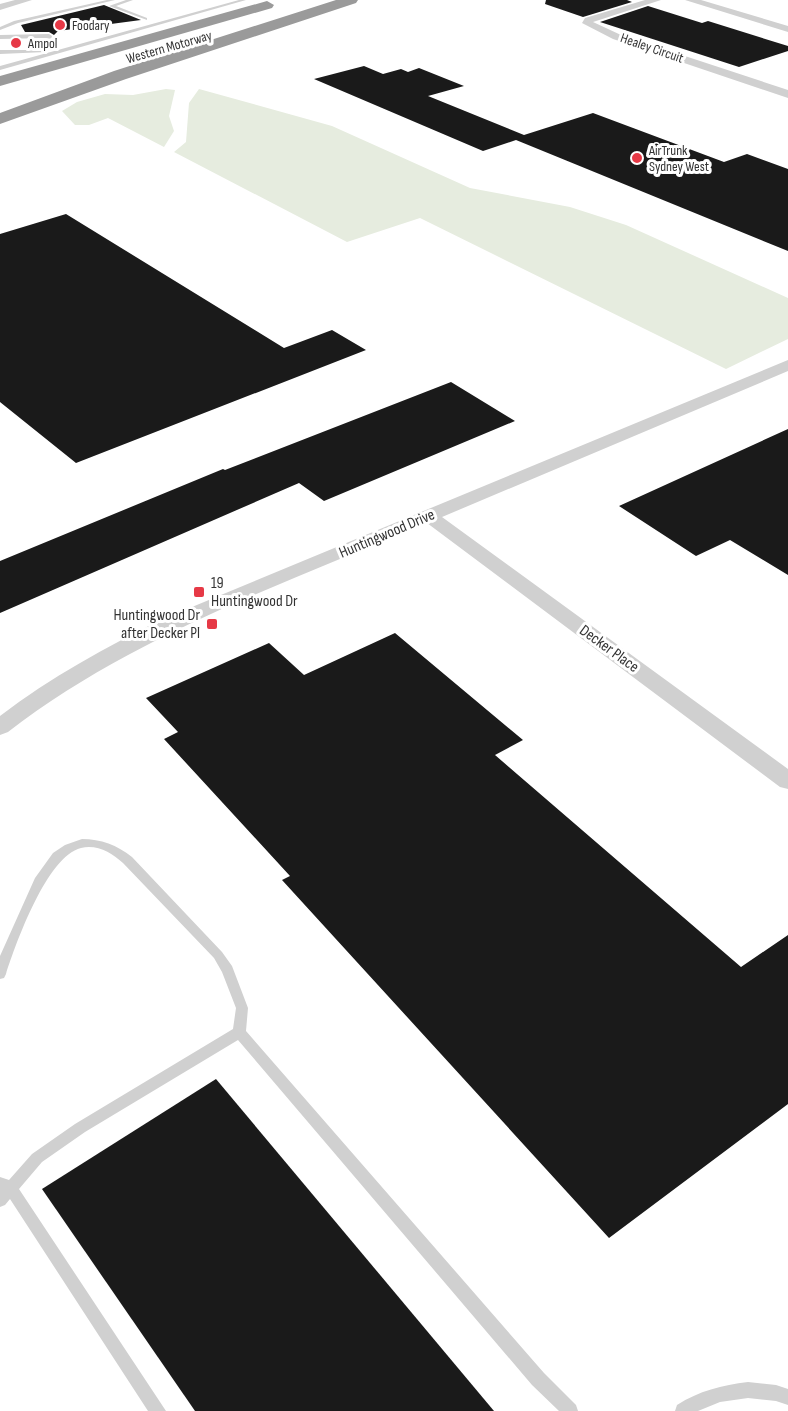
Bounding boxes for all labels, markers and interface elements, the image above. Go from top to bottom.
place label: Foodary [72,17,110,34]
marker: Foodary [53,18,67,32]
street label: Western Motorway [124,27,214,67]
street label: Healey Circuit [618,29,686,67]
place label: Ampol [27,35,57,52]
marker: Ampol [9,36,23,50]
place label: AirTrunk Sydney West [648,142,709,175]
marker: AirTrunk Sydney West [630,151,644,165]
street label: Huntingwood Drive [336,505,438,563]
place label: 19 Huntingwood Dr [211,574,298,611]
marker: 19 Huntingwood Dr [192,585,206,599]
place label: Huntingwood Dr after Decker Pl [113,606,200,643]
marker: Huntingwood Dr after Decker Pl [205,617,219,631]
street label: Decker Place [576,621,642,677]

